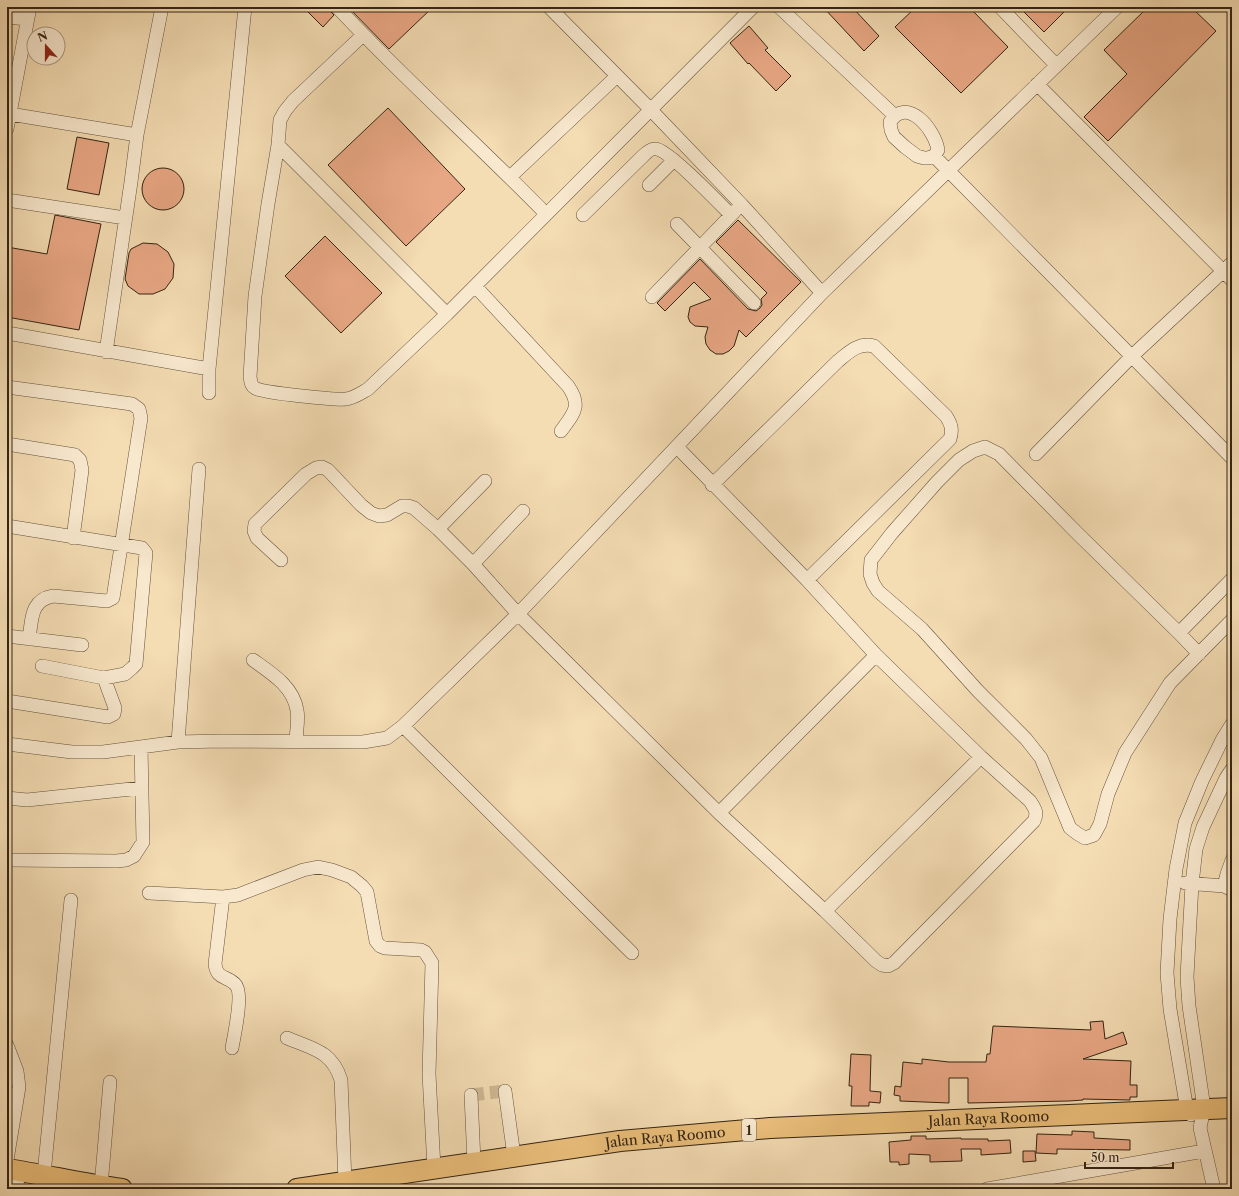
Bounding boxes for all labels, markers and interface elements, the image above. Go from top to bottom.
north arrow [26,26,66,66]
text: N [35,28,50,45]
street label: Jalan Raya Roomo [926,1107,1049,1130]
road number: 1 [742,1119,756,1141]
street label: Jalan Raya Roomo [602,1123,726,1152]
scale bar [1085,1144,1173,1170]
text: 50 m [1091,1150,1120,1165]

